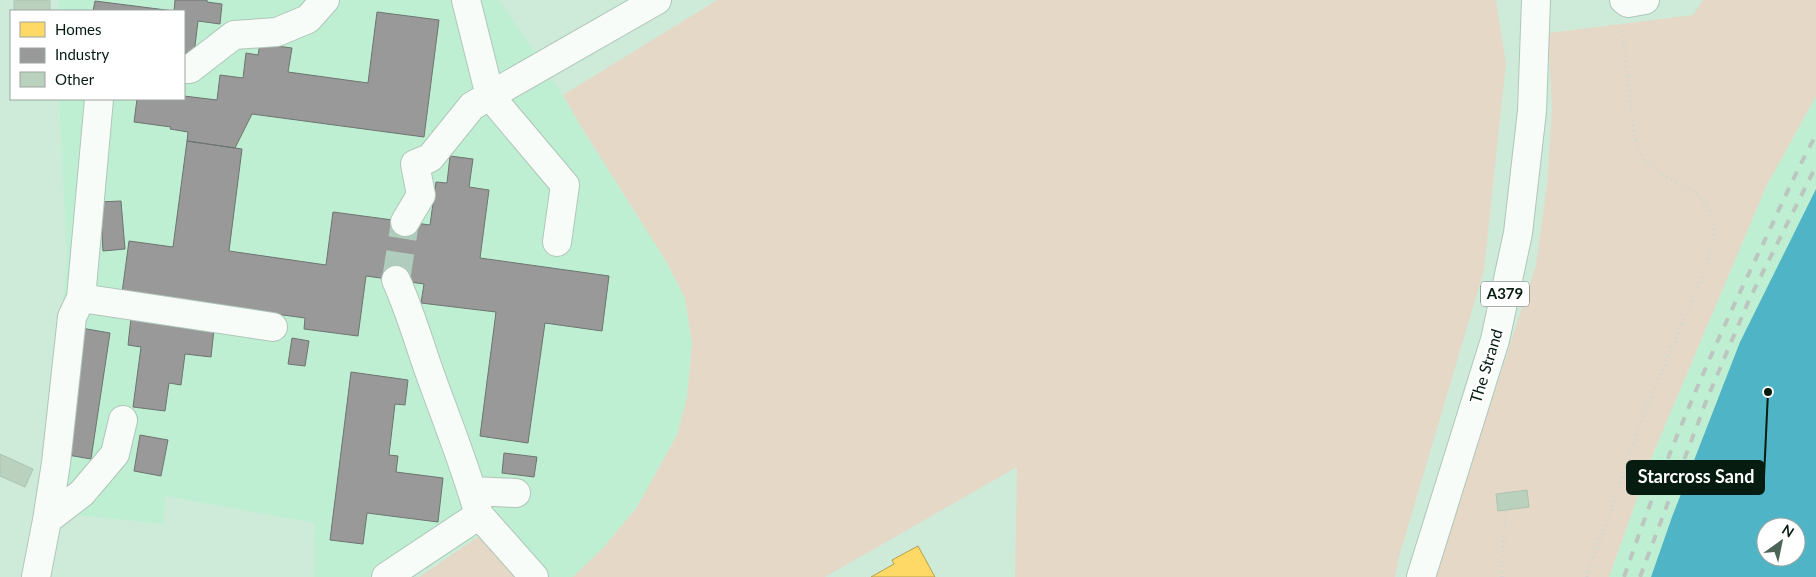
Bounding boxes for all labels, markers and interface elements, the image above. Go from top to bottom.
legend [10,10,185,100]
text: Homes [55,20,101,38]
text: Industry [55,45,110,63]
text: Other [55,70,95,88]
road number: A379 [1481,282,1529,306]
street label: The Strand [1465,327,1506,405]
callout: Starcross Sand [1627,461,1764,494]
text: Starcross Sand [1638,465,1754,487]
north arrow [1756,517,1806,567]
text: N [1779,521,1798,541]

